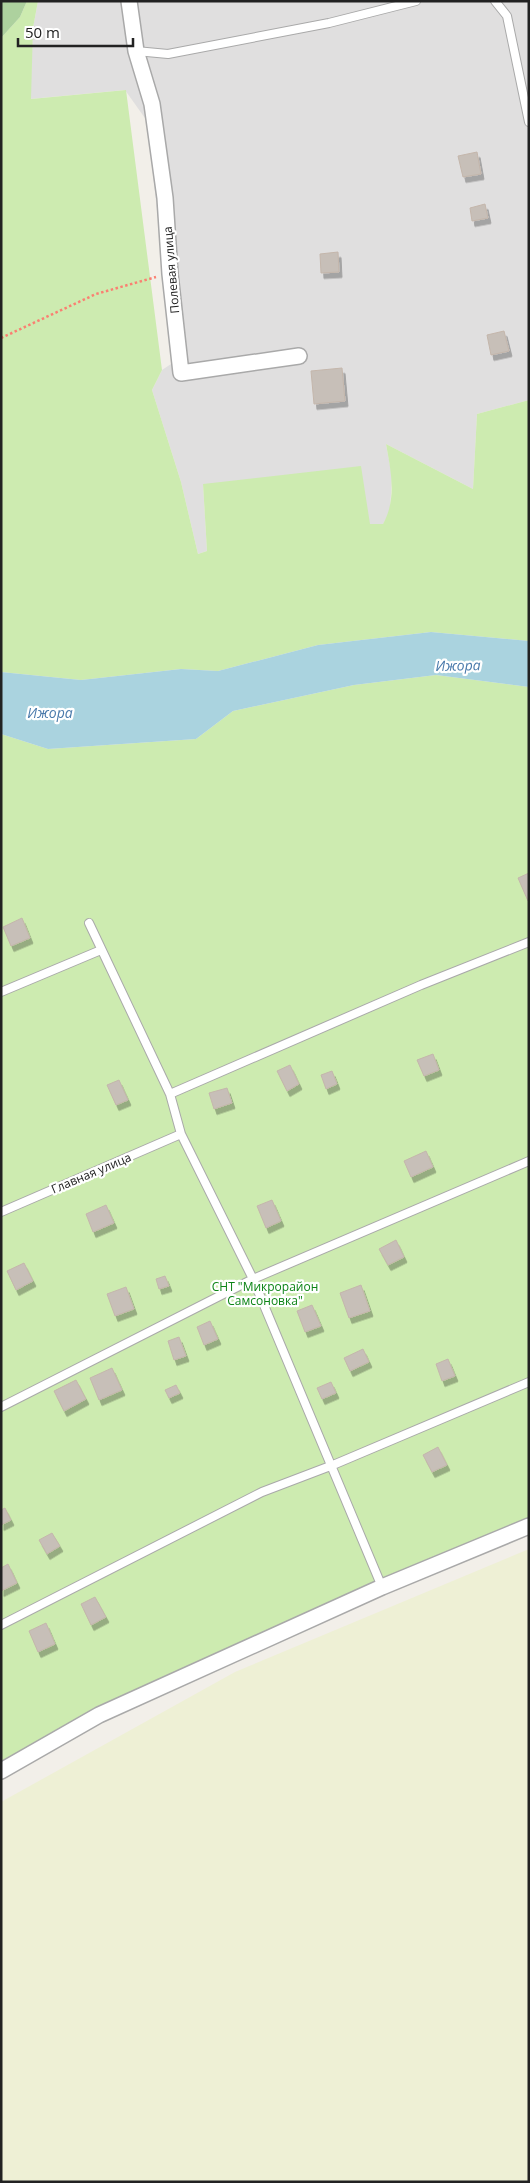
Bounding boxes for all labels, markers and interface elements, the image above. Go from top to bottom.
scale bar [18,15,132,47]
text: 50 m [25,22,60,42]
street label: Полевая улица [159,226,183,314]
water label: Ижора [435,655,481,675]
water label: Ижора [27,703,73,722]
street label: Главная улица [48,1148,134,1198]
park label: СНТ "Микрорайон Самсоновка" [212,1278,318,1309]

